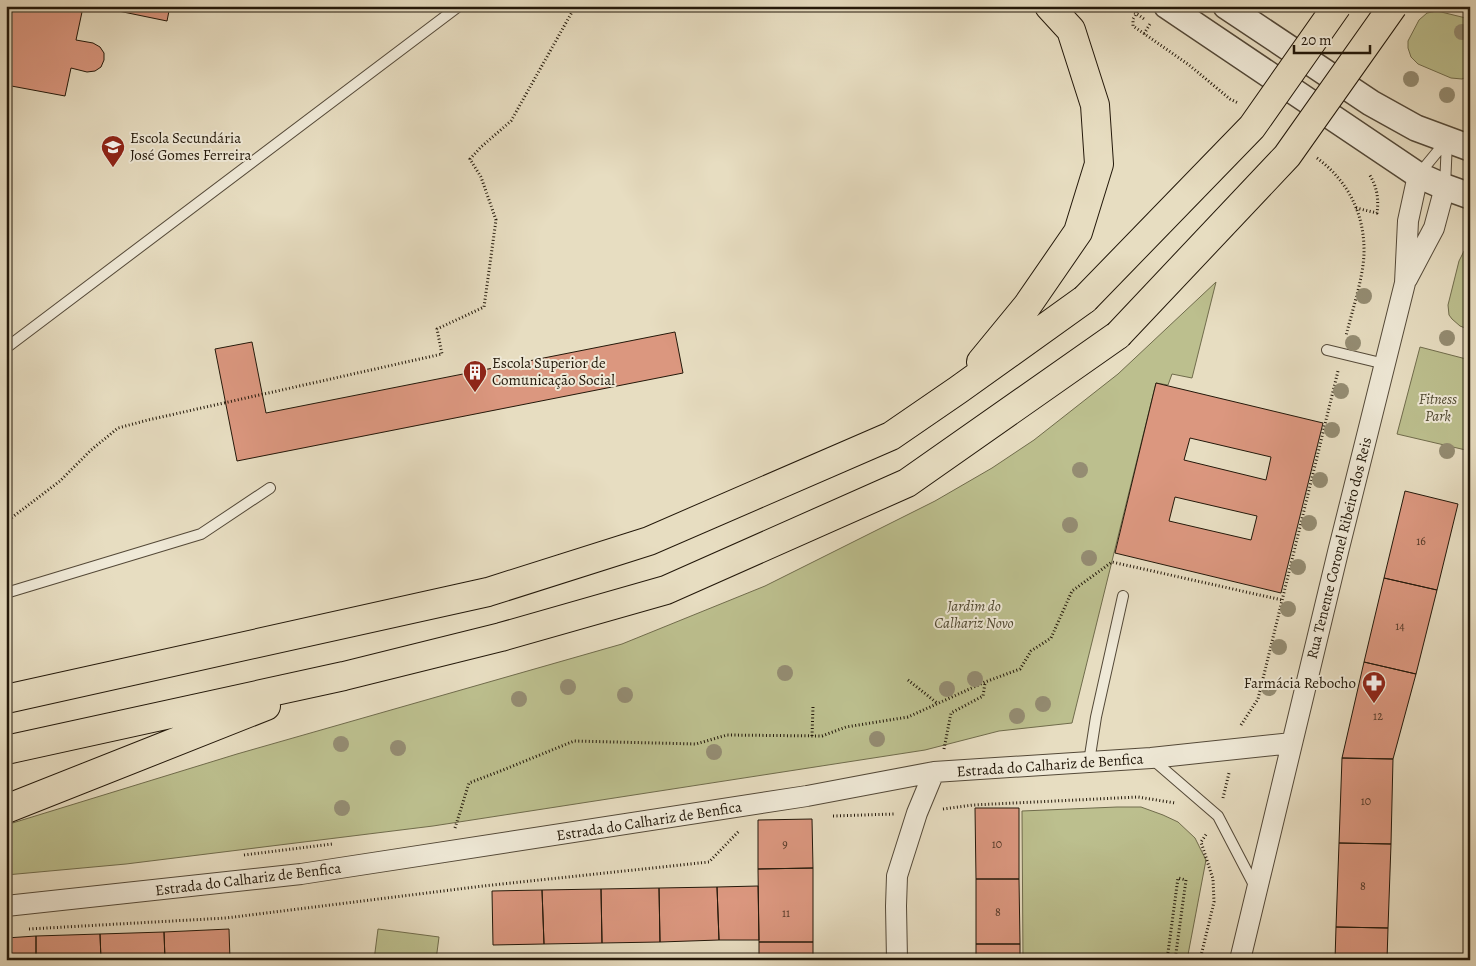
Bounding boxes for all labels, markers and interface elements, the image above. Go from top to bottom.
scale bar [1294,22,1370,54]
text: 20 m [1301,30,1332,50]
place label: Escola Secundária José Gomes Ferreira [130,128,251,165]
school or university icon: Escola Secundária José Gomes Ferreira [100,134,126,168]
place label: Escola Superior de Comunicação Social [492,353,615,390]
building icon: Escola Superior de Comunicação Social [462,359,488,393]
park label: Fitness Park [1419,389,1457,426]
street label: Rua Tenente Coronel Ribeiro dos Reis [1302,435,1376,661]
house number: 16 [1416,533,1426,549]
park label: Jardim do Calhariz Novo [934,596,1014,633]
house number: 14 [1395,618,1405,634]
pharmacy icon: Farmácia Rebocho [1361,670,1387,704]
place label: Farmácia Rebocho [1244,673,1356,693]
house number: 12 [1373,708,1383,724]
street label: Estrada do Calhariz de Benfica [956,748,1144,782]
house number: 10 [1361,793,1371,809]
street label: Estrada do Calhariz de Benfica [555,796,743,846]
house number: 9 [782,836,788,852]
house number: 10 [992,836,1002,852]
street label: Estrada do Calhariz de Benfica [154,858,342,900]
house number: 8 [1360,878,1366,894]
house number: 8 [995,904,1001,920]
house number: 11 [782,905,790,921]

